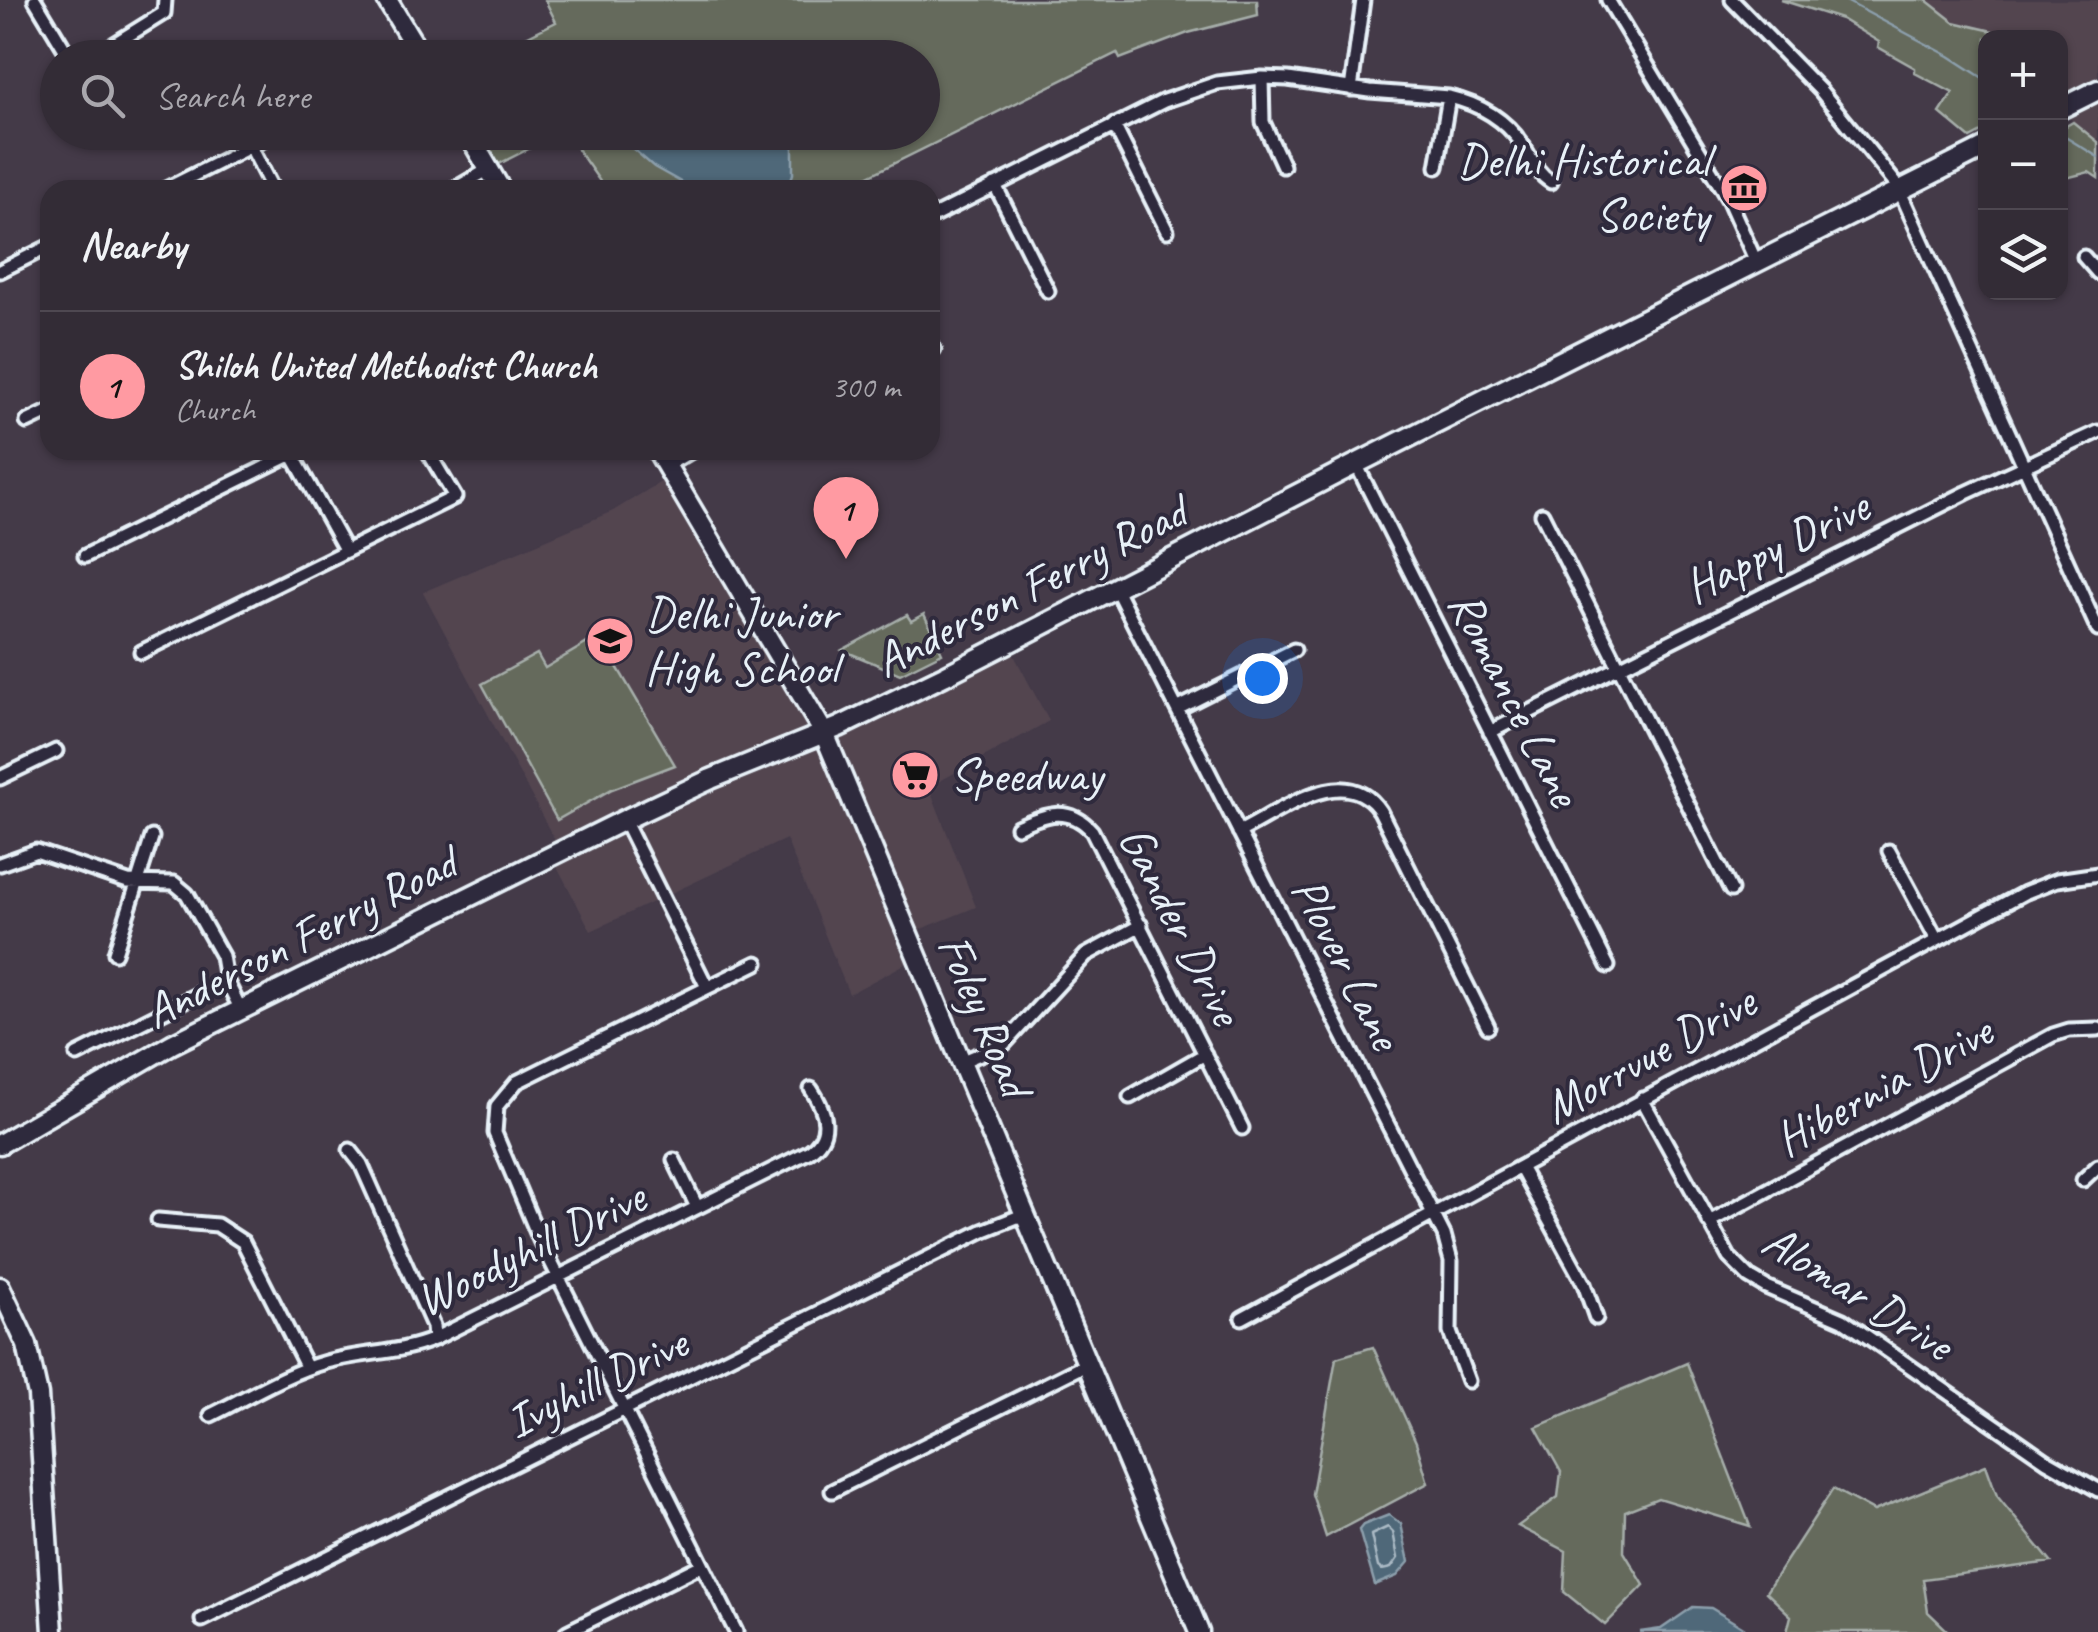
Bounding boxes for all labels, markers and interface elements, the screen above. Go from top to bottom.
map controls [1978,30,2068,300]
button: + [1978,30,2068,120]
search box [40,40,940,150]
icon: search [75,68,130,123]
text: Search here [155,72,310,119]
button: − [1978,120,2068,210]
place label: Delhi Historical Society [1457,130,1717,245]
museum icon: Delhi Historical Society [1718,162,1770,214]
button: layers [1978,210,2068,300]
text: Nearby [80,219,186,272]
text: Shiloh United Methodist Church [175,342,597,389]
text: 1 [105,366,120,407]
text: 300 m [831,366,900,407]
text: Church [175,389,255,430]
street label: Happy Drive [1674,474,1881,616]
pin: 1 [814,476,878,559]
street label: Anderson Ferry Road [864,479,1202,690]
street label: Romance Lane [1435,580,1596,819]
place label: Delhi Junior High School [645,583,845,698]
school or university icon: Delhi Junior High School [584,615,636,667]
your location [1237,653,1288,704]
place label: Speedway [950,745,1106,805]
supermarket icon: Speedway [889,749,941,801]
street label: Gander Drive [1105,815,1258,1038]
street label: Anderson Ferry Road [134,830,472,1041]
street label: Plover Lane [1278,867,1417,1062]
street label: Foley Road [924,925,1048,1111]
street label: Morrvue Drive [1533,970,1768,1137]
street label: Hibernia Drive [1764,999,2005,1169]
street label: Woodyhill Drive [405,1165,658,1329]
street label: Alomar Drive [1752,1210,1967,1376]
street label: Ivyhill Drive [495,1311,700,1452]

